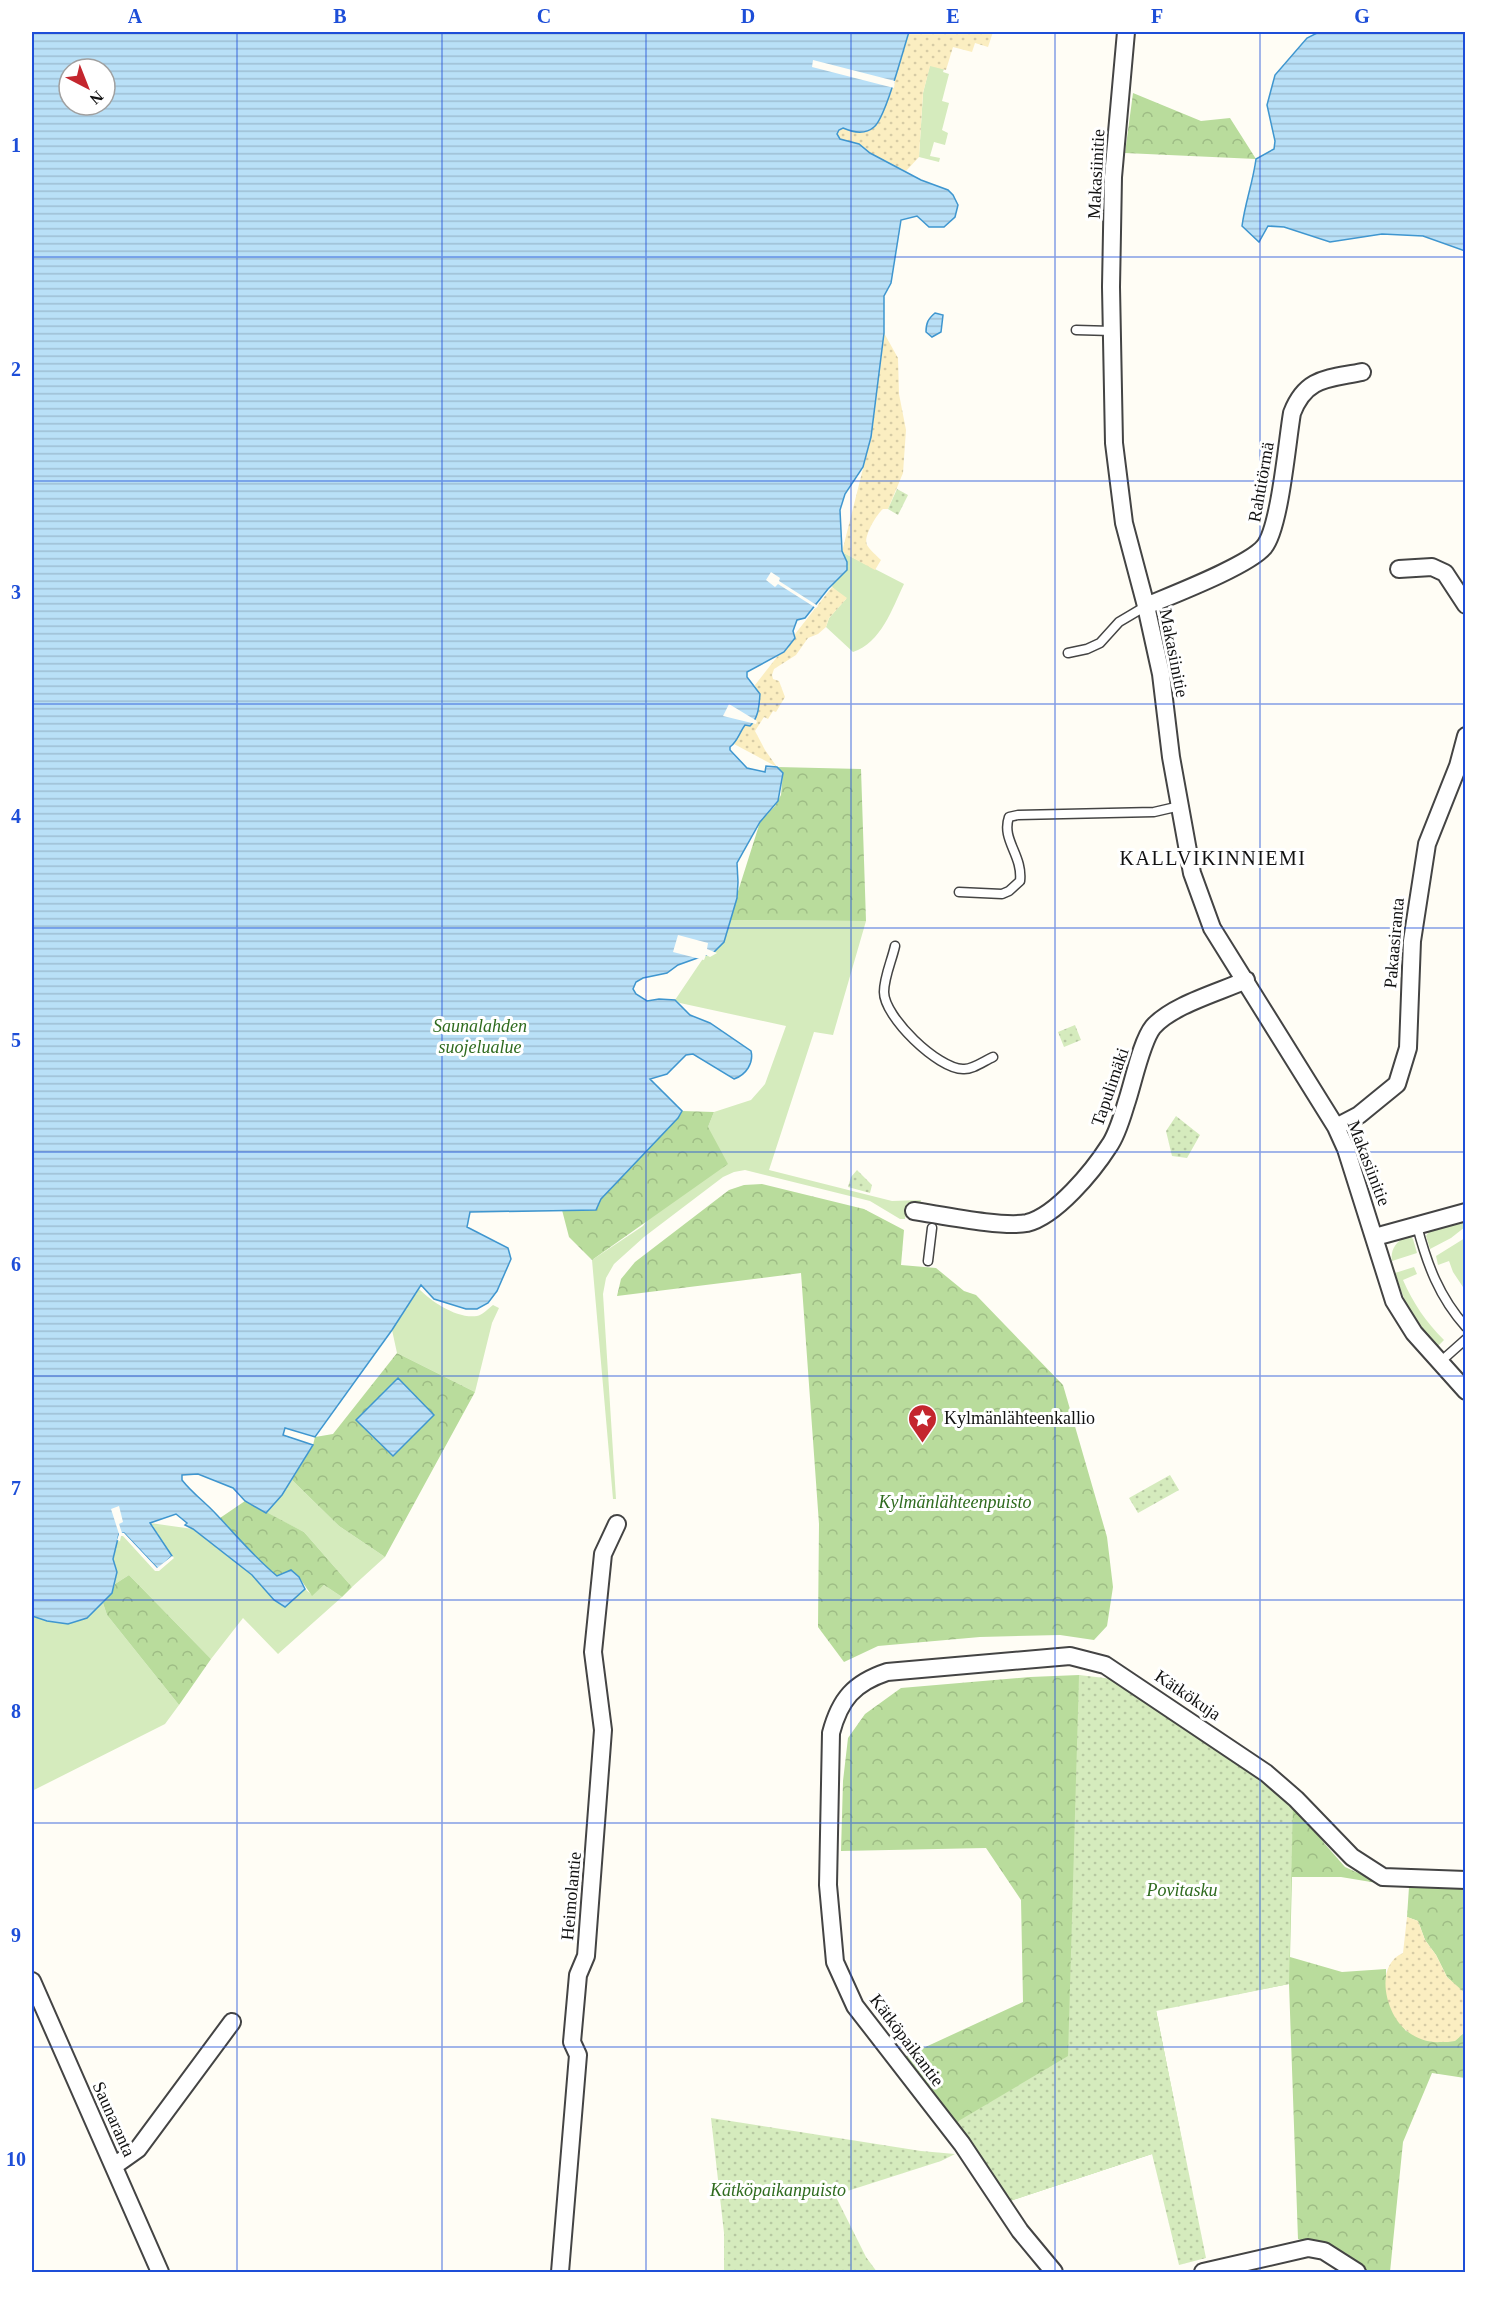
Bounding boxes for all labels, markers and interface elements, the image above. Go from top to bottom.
text: A [128,5,143,27]
text: B [333,5,347,27]
text: C [537,5,551,27]
text: D [741,5,755,27]
text: E [946,5,960,27]
text: F [1151,5,1163,27]
text: G [1354,5,1370,27]
north arrow [57,57,117,117]
text: N [86,88,107,108]
street label: Makasiinitie [1084,129,1108,219]
text: 1 [11,134,21,156]
text: 2 [11,358,21,380]
street label: Rahtitörmä [1244,440,1278,524]
text: 3 [11,581,21,603]
street label: Makasiinitie [1156,607,1192,699]
text: 4 [11,805,21,827]
district label: KALLVIKINNIEMI [1120,847,1306,869]
street label: Pakaasiranta [1380,897,1408,989]
park label: Saunalahden suojelualue [433,1016,527,1057]
text: 5 [11,1029,21,1051]
street label: Tapulimäki [1087,1045,1133,1129]
street label: Makasiinitie [1344,1117,1394,1209]
text: 6 [11,1253,21,1275]
place icon: Kylmänlähteenkallio [907,1402,939,1444]
place label: Kylmänlähteenkallio [944,1408,1095,1428]
text: 7 [11,1477,21,1499]
park label: Kylmänlähteenpuisto [878,1492,1031,1512]
street label: Kätkökuja [1151,1666,1225,1724]
text: 8 [11,1700,21,1722]
street label: Heimolantie [557,1851,585,1941]
park label: Povitasku [1146,1880,1217,1900]
text: 9 [11,1924,21,1946]
street label: Kätköpaikantie [866,1990,948,2090]
street label: Saunaranta [89,2078,139,2160]
text: 10 [6,2148,26,2170]
park label: Kätköpaikanpuisto [709,2180,846,2200]

